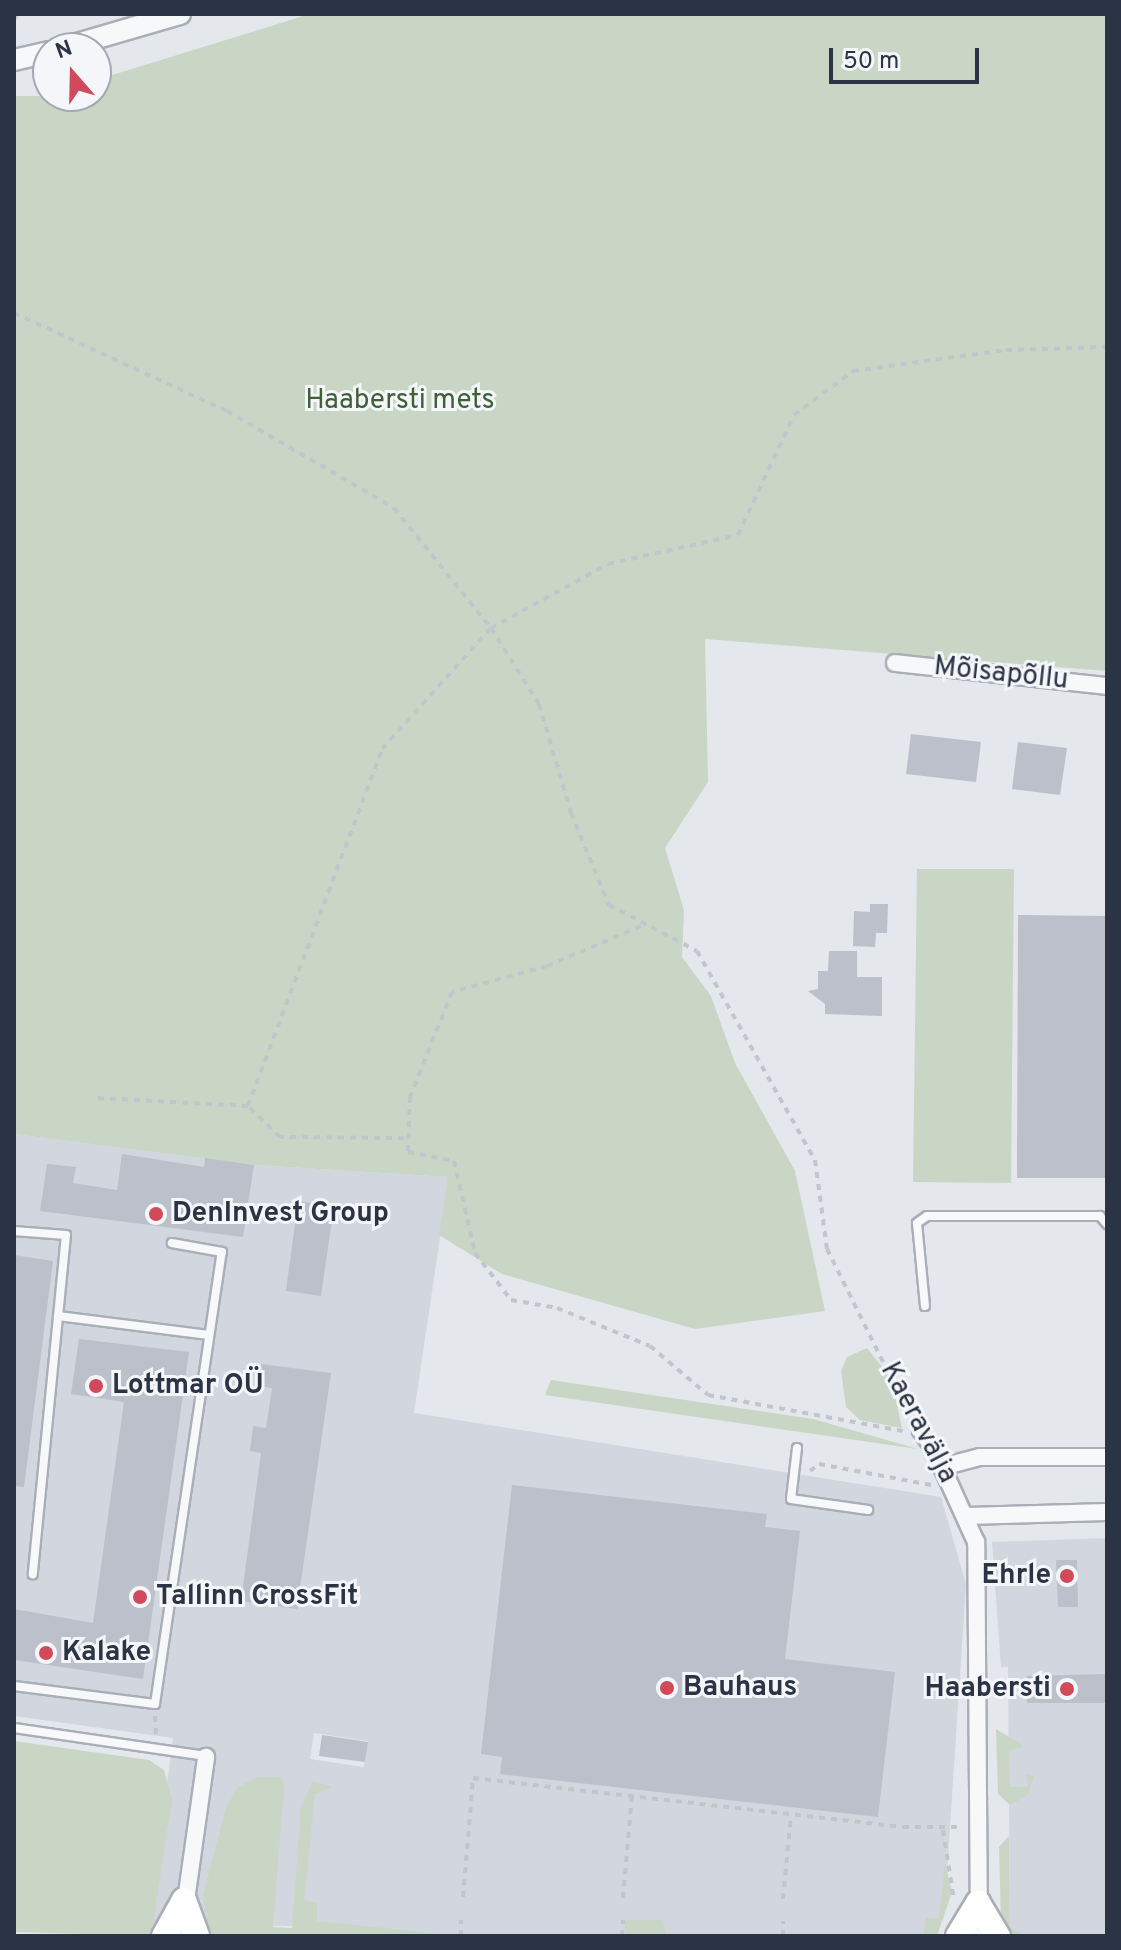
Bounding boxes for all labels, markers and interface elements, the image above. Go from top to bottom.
north arrow [32,32,112,112]
scale bar [833,32,983,82]
text: N [52,35,76,66]
text: 50 m [843,47,899,77]
park label: Haabersti mets [305,384,495,418]
street label: Mõisapõllu [932,650,1070,698]
place label: DenInvest Group [172,1197,389,1231]
marker: DenInvest Group [147,1205,165,1223]
street label: Kaeravälja [872,1357,964,1489]
place label: Lottmar OÜ [112,1369,264,1403]
marker: Lottmar OÜ [87,1377,105,1395]
place label: Ehrle [982,1559,1051,1593]
marker: Ehrle [1058,1567,1076,1585]
place label: Tallinn CrossFit [156,1580,358,1614]
marker: Tallinn CrossFit [131,1588,149,1606]
place label: Kalake [62,1636,151,1670]
marker: Kalake [37,1644,55,1662]
place label: Bauhaus [683,1671,797,1705]
place label: Haabersti [924,1672,1051,1706]
marker: Bauhaus [658,1679,676,1697]
marker: Haabersti [1058,1680,1076,1698]

